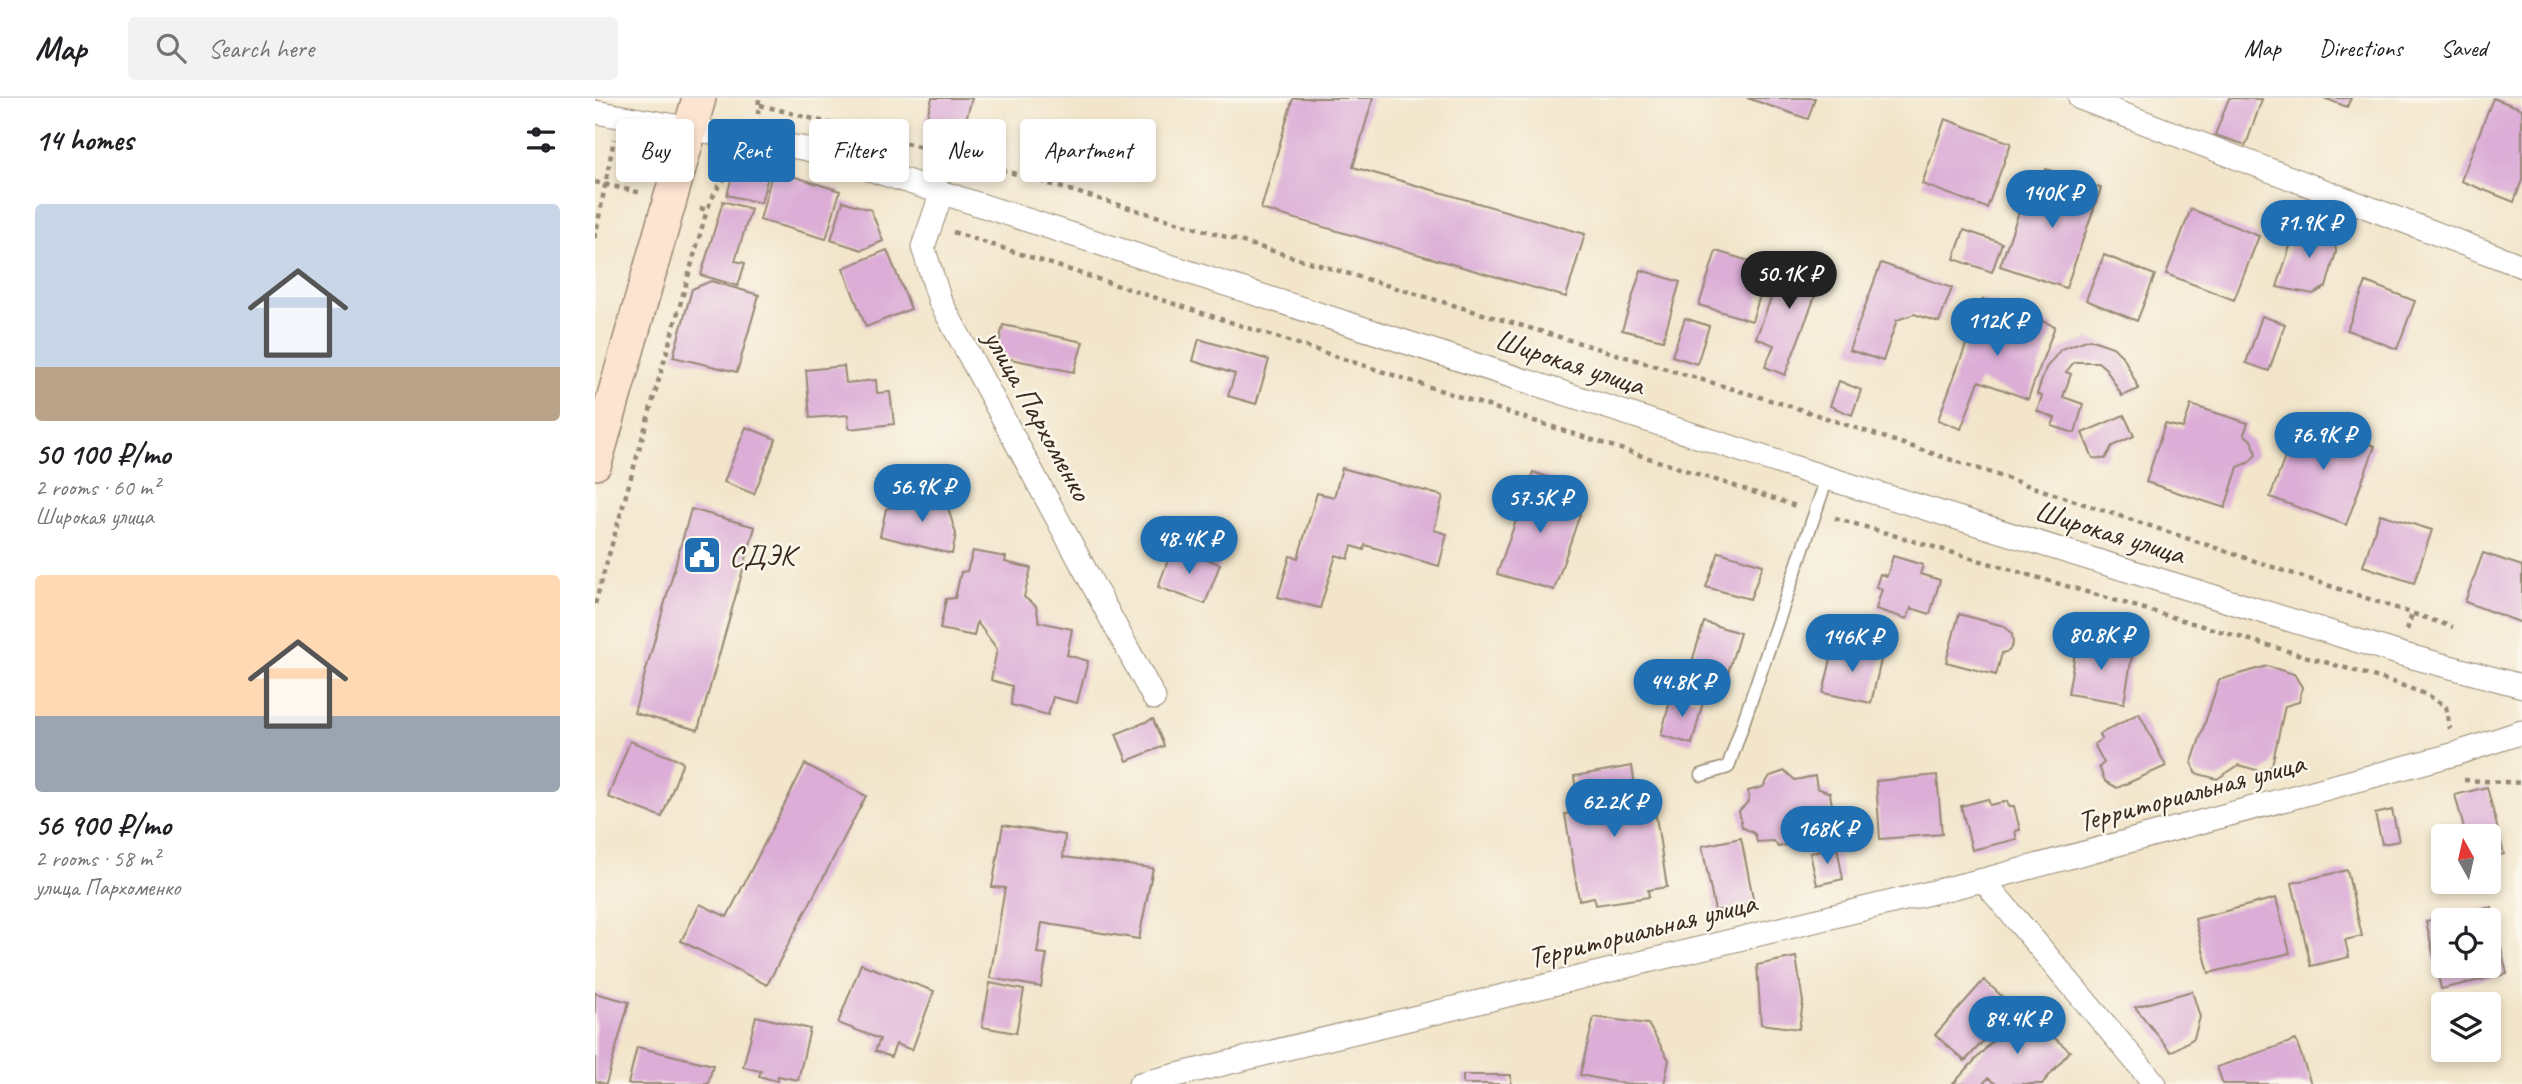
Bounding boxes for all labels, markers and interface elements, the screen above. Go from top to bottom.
search box [128,17,618,80]
text: Map [35,27,86,69]
icon: search [152,29,190,67]
text: Search here [208,32,314,65]
text: Map [2244,33,2281,63]
text: Directions [2319,33,2402,63]
text: Saved [2440,33,2487,63]
chip: Buy [616,119,694,182]
chip: Rent [708,119,795,182]
chip: Filters [809,119,909,182]
chip: New [923,119,1006,182]
chip: Apartment [1020,119,1156,182]
text: 14 homes [35,121,133,159]
icon: filters [522,121,560,159]
pin: 140K ₽ [1995,170,2109,230]
text: 140K ₽ [2022,178,2082,207]
pin: 71.9K ₽ [2244,200,2374,260]
text: 71.9K ₽ [2277,208,2341,237]
icon: home [235,250,361,376]
pin: 50.1K ₽ [1724,252,1854,311]
text: 50.1K ₽ [1757,259,1821,288]
pin: 112K ₽ [1940,299,2054,358]
text: 112K ₽ [1967,306,2027,335]
street label: Широкая улица [1491,320,1651,405]
street label: улица Пархоменко [974,321,1101,508]
pin: 76.9K ₽ [2258,412,2388,472]
text: 76.9K ₽ [2291,420,2355,449]
text: 50 100 ₽/mo [35,435,170,473]
pin: 56.9K ₽ [857,464,987,524]
text: 56.9K ₽ [890,472,954,501]
text: 2 rooms · 60 m² [35,473,159,502]
pin: 57.5K ₽ [1475,476,1605,535]
text: 57.5K ₽ [1508,483,1572,512]
street label: Широкая улица [2030,491,2191,573]
text: Широкая улица [35,502,154,531]
pin: 48.4K ₽ [1124,517,1254,576]
text: 48.4K ₽ [1157,524,1221,553]
public building icon: СДЭК [681,534,723,576]
place label: СДЭК [729,536,801,574]
pin: 80.8K ₽ [2036,612,2166,672]
pin: 146K ₽ [1795,614,1909,674]
text: 80.8K ₽ [2069,620,2133,649]
icon: home [235,621,361,747]
text: 146K ₽ [1822,622,1882,651]
pin: 44.8K ₽ [1617,660,1747,719]
text: 44.8K ₽ [1650,667,1714,696]
street label: Территориальная улица [2073,743,2311,841]
pin: 62.2K ₽ [1549,780,1679,839]
text: 62.2K ₽ [1581,787,1647,816]
text: 56 900 ₽/mo [35,806,171,844]
pin: 168K ₽ [1770,806,1884,866]
text: 168K ₽ [1797,814,1857,843]
north arrow [2431,824,2501,894]
map controls [2431,824,2501,1062]
text: 2 rooms · 58 m² [35,844,159,873]
text: улица Пархоменко [35,873,180,902]
street label: Территориальная улица [1524,883,1762,977]
button: locate [2431,908,2501,978]
button: layers [2431,992,2501,1062]
pin: 84.4K ₽ [1952,996,2082,1056]
text: 84.4K ₽ [1985,1004,2049,1033]

